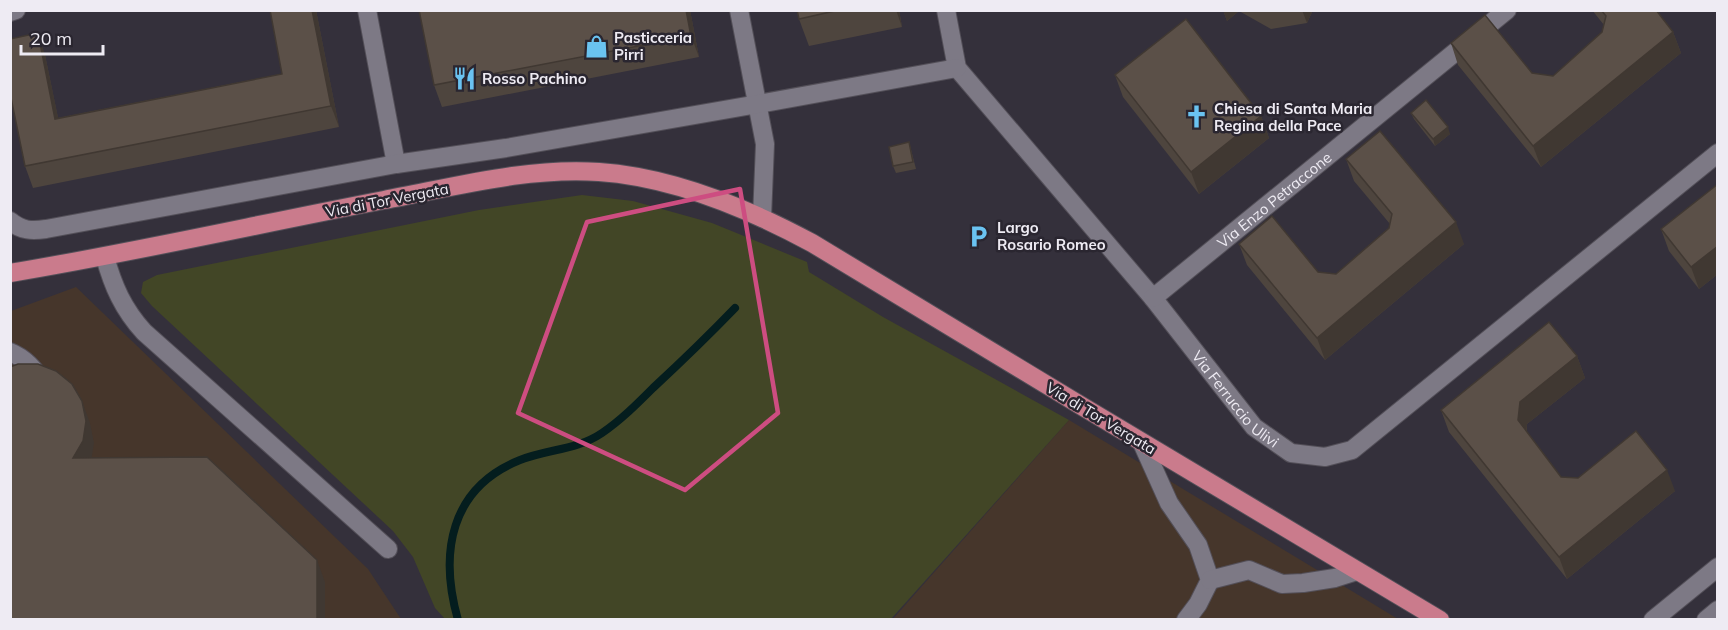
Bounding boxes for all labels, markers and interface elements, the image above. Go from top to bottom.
scale bar [21,18,104,56]
text: 20 m [30,27,72,50]
place label: Pasticceria Pirri [614,28,692,64]
shop icon: Pasticceria Pirri [583,33,609,59]
restaurant icon: Rosso Pachino [451,65,477,91]
place label: Rosso Pachino [482,69,587,88]
place label: Chiesa di Santa Maria Regina della Pace [1214,99,1372,135]
church icon: Chiesa di Santa Maria Regina della Pace [1183,104,1209,130]
street label: Via Enzo Petraccone [1213,147,1335,252]
street label: Via di Tor Vergata [324,179,450,221]
place label: Largo Rosario Romeo [997,218,1106,254]
parking icon: Largo Rosario Romeo [966,223,992,249]
street label: Via Ferruccio Ulivi [1188,347,1283,451]
street label: Via di Tor Vergata [1043,378,1159,458]

